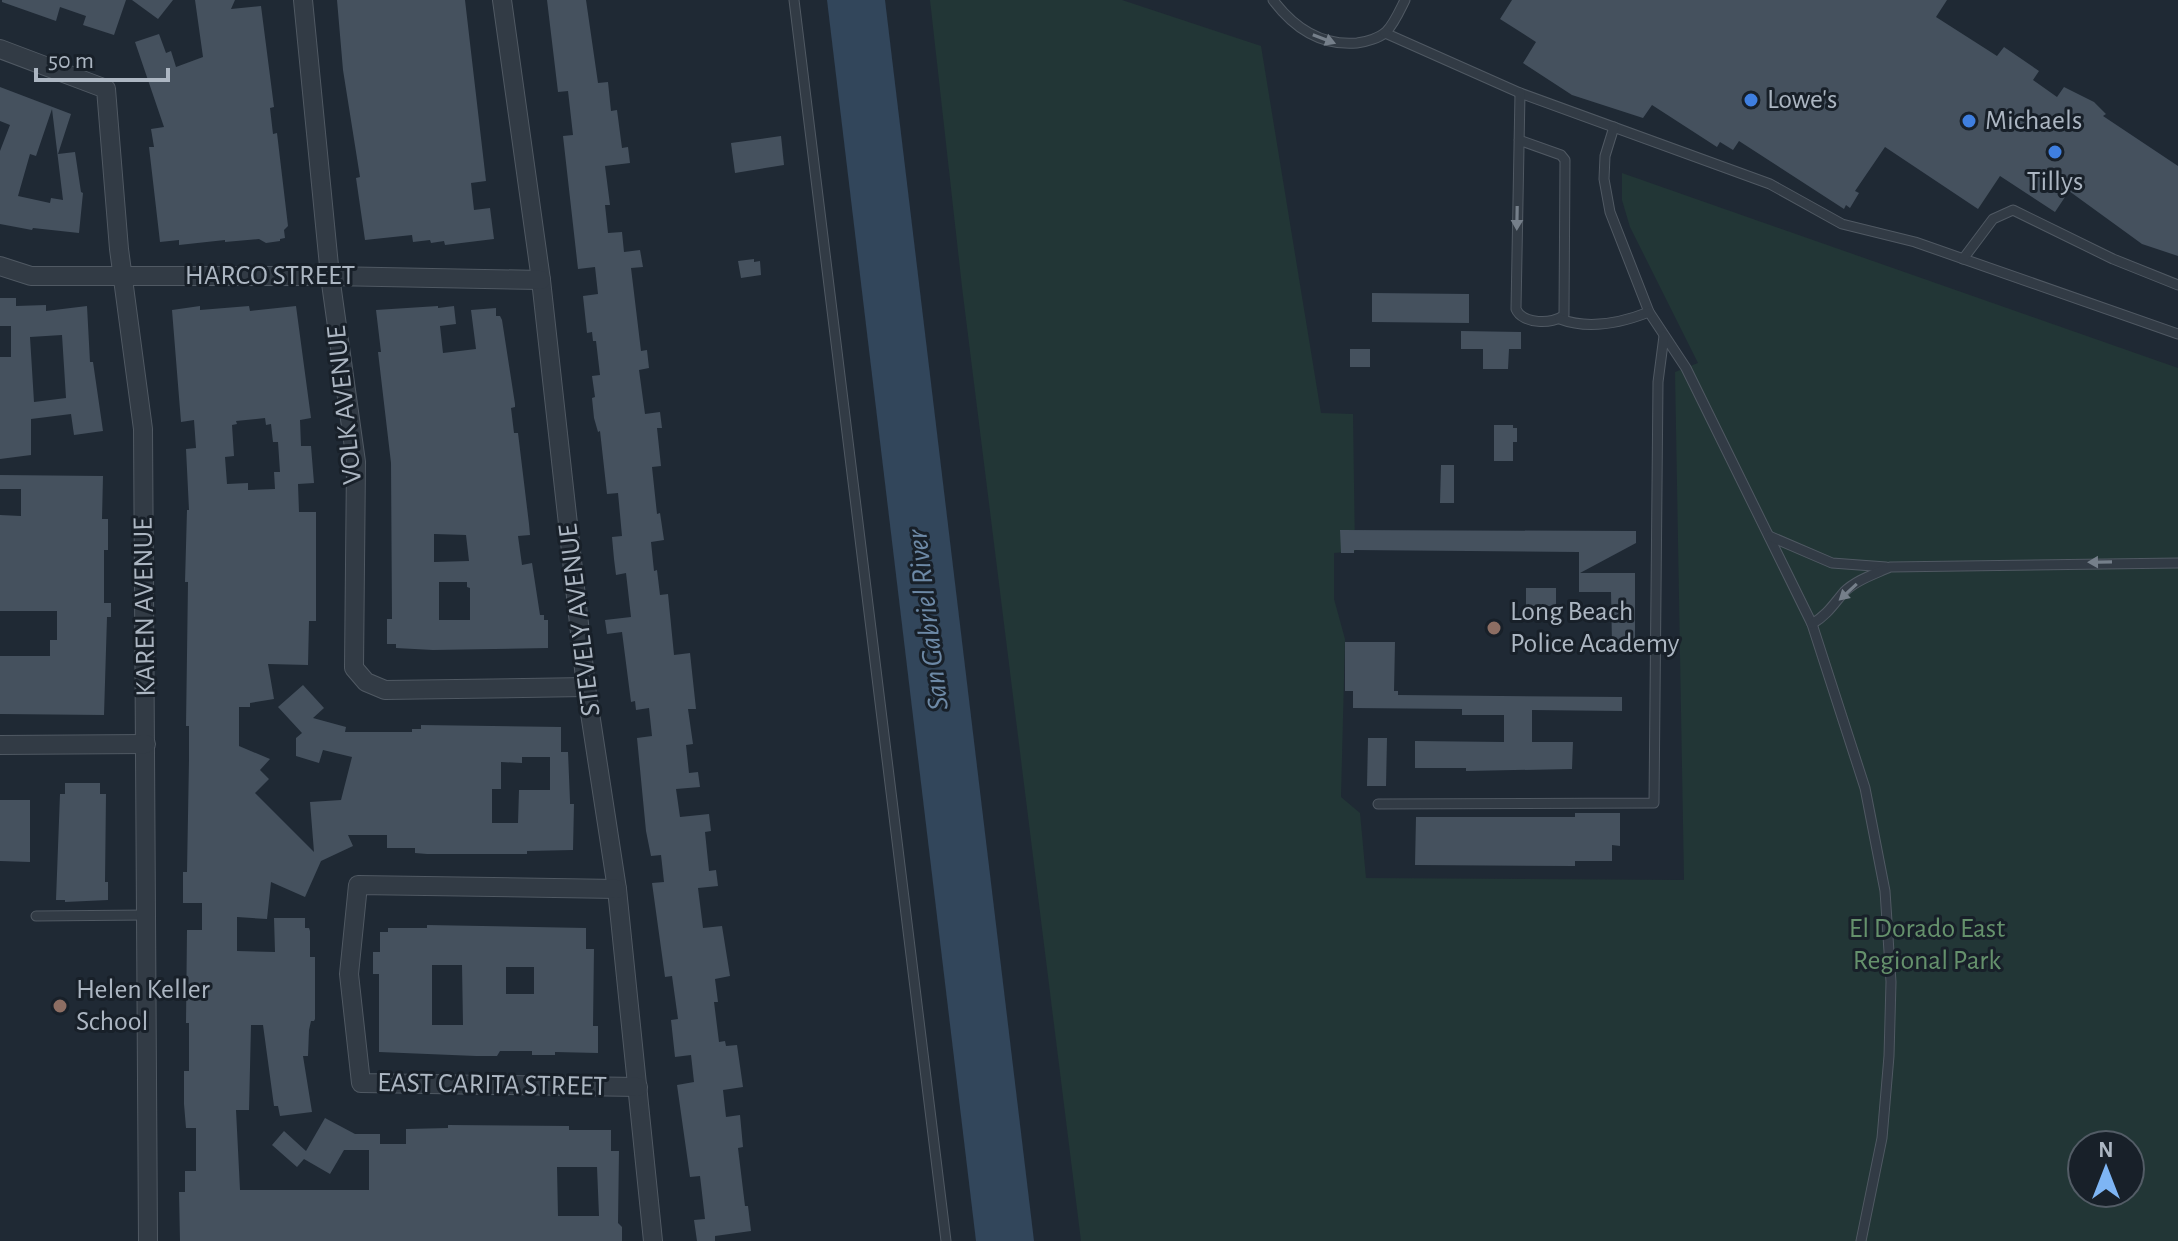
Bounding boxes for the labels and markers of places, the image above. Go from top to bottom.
place label: Lowe's [1767,86,1837,114]
marker: Lowe's [1742,91,1760,109]
place label: Michaels [1985,107,2082,135]
marker: Michaels [1960,112,1978,130]
marker: Tillys [2046,143,2064,161]
place label: Tillys [2027,168,2083,196]
place label: Long Beach Police Academy [1510,598,1680,658]
marker: Long Beach Police Academy [1485,619,1503,637]
place label: Helen Keller School [76,976,210,1036]
marker: Helen Keller School [51,997,69,1015]

